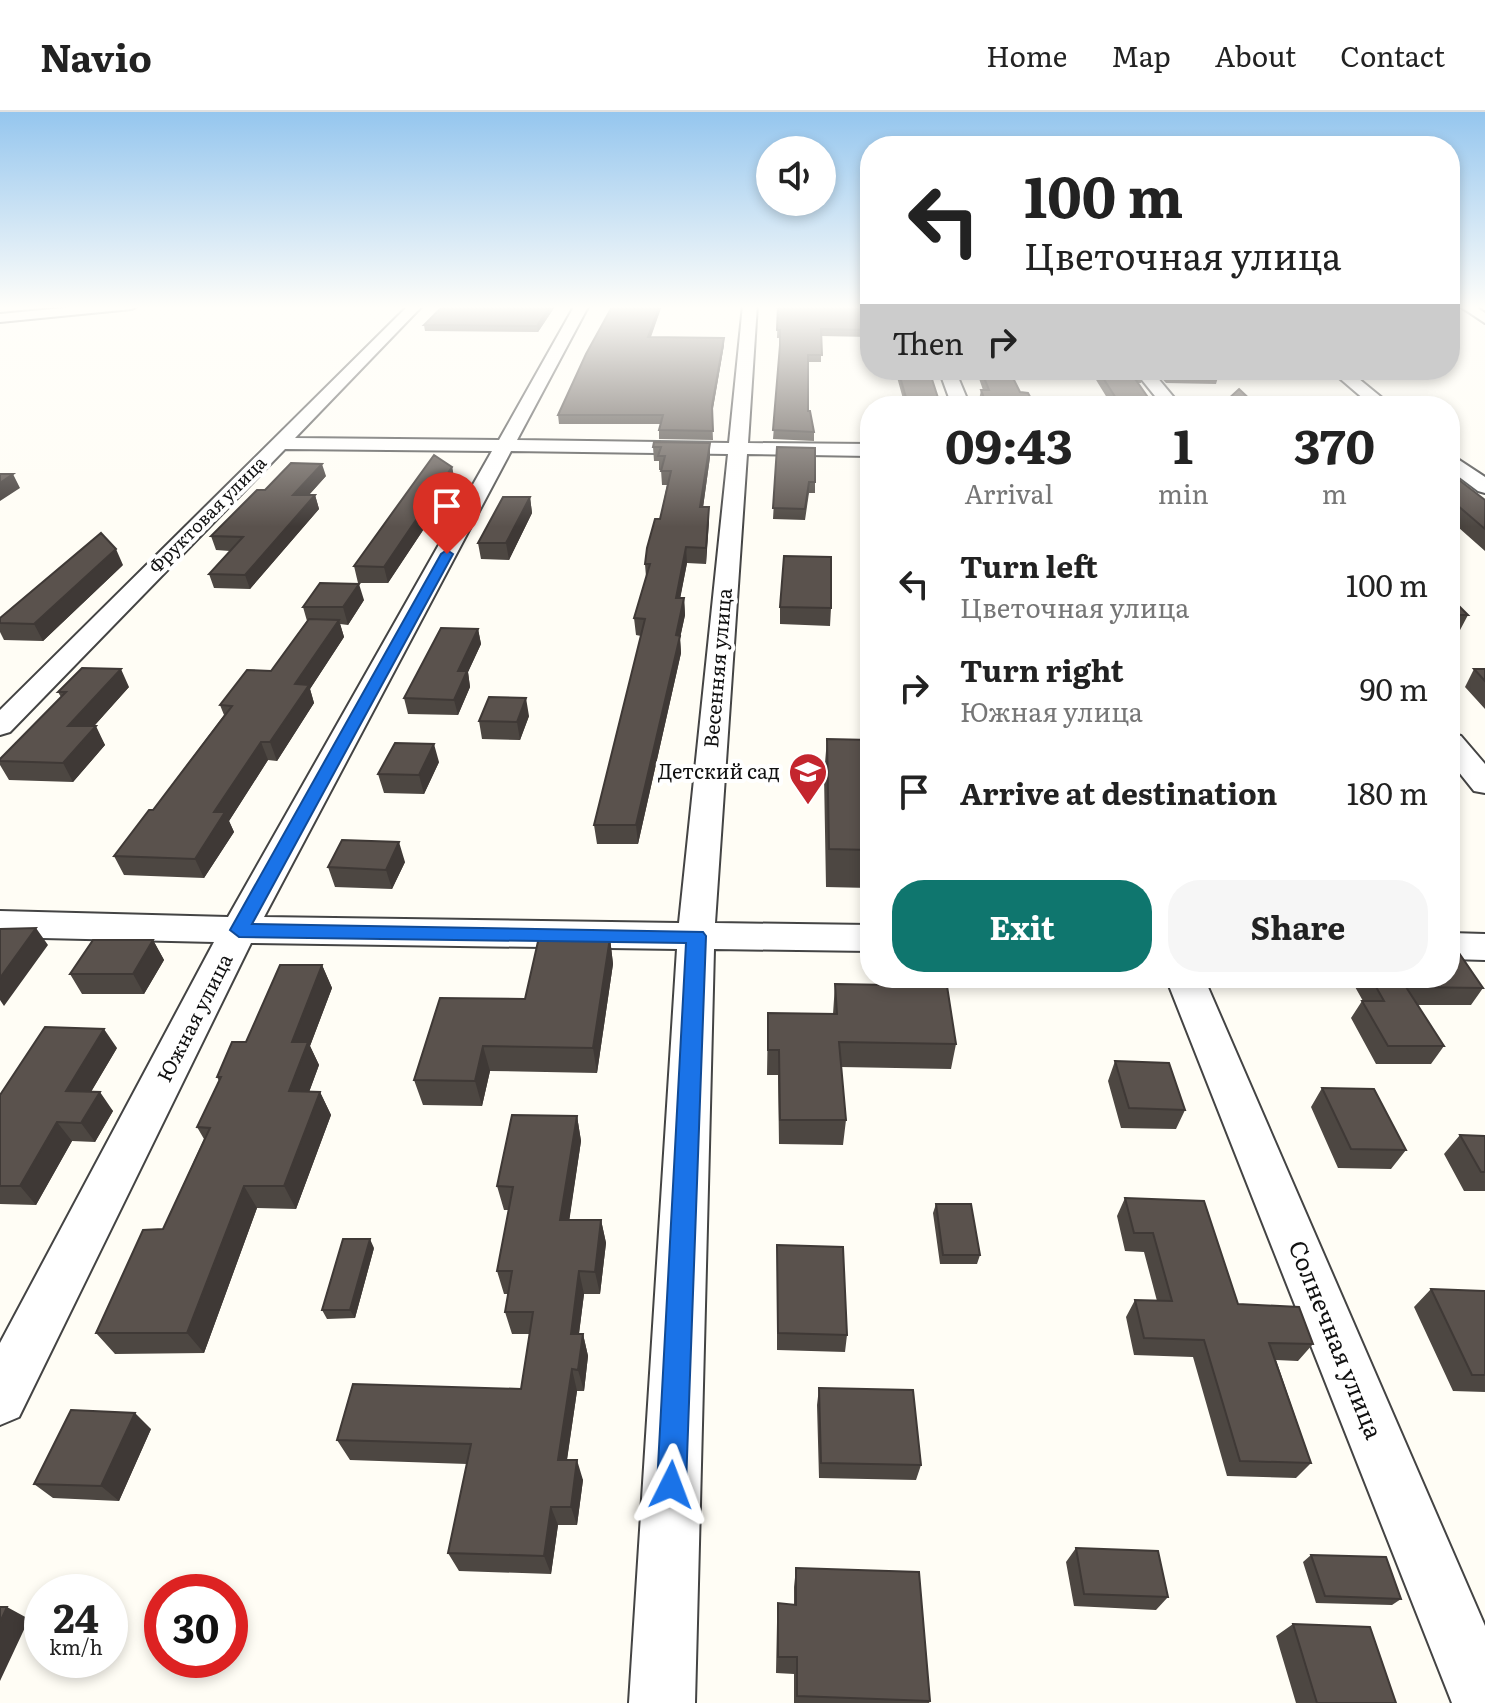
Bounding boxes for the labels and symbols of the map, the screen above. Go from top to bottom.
street label: Фруктовая улица [142,449,272,579]
pin [413,472,481,554]
street label: Весенняя улица [694,586,738,749]
school or university icon: Детский сад [787,751,829,806]
place label: Детский сад [658,755,780,785]
street label: Южная улица [148,947,239,1087]
street label: Солнечная улица [1282,1235,1393,1444]
position arrow [629,1443,713,1527]
speed limit sign: 30 [144,1574,248,1678]

